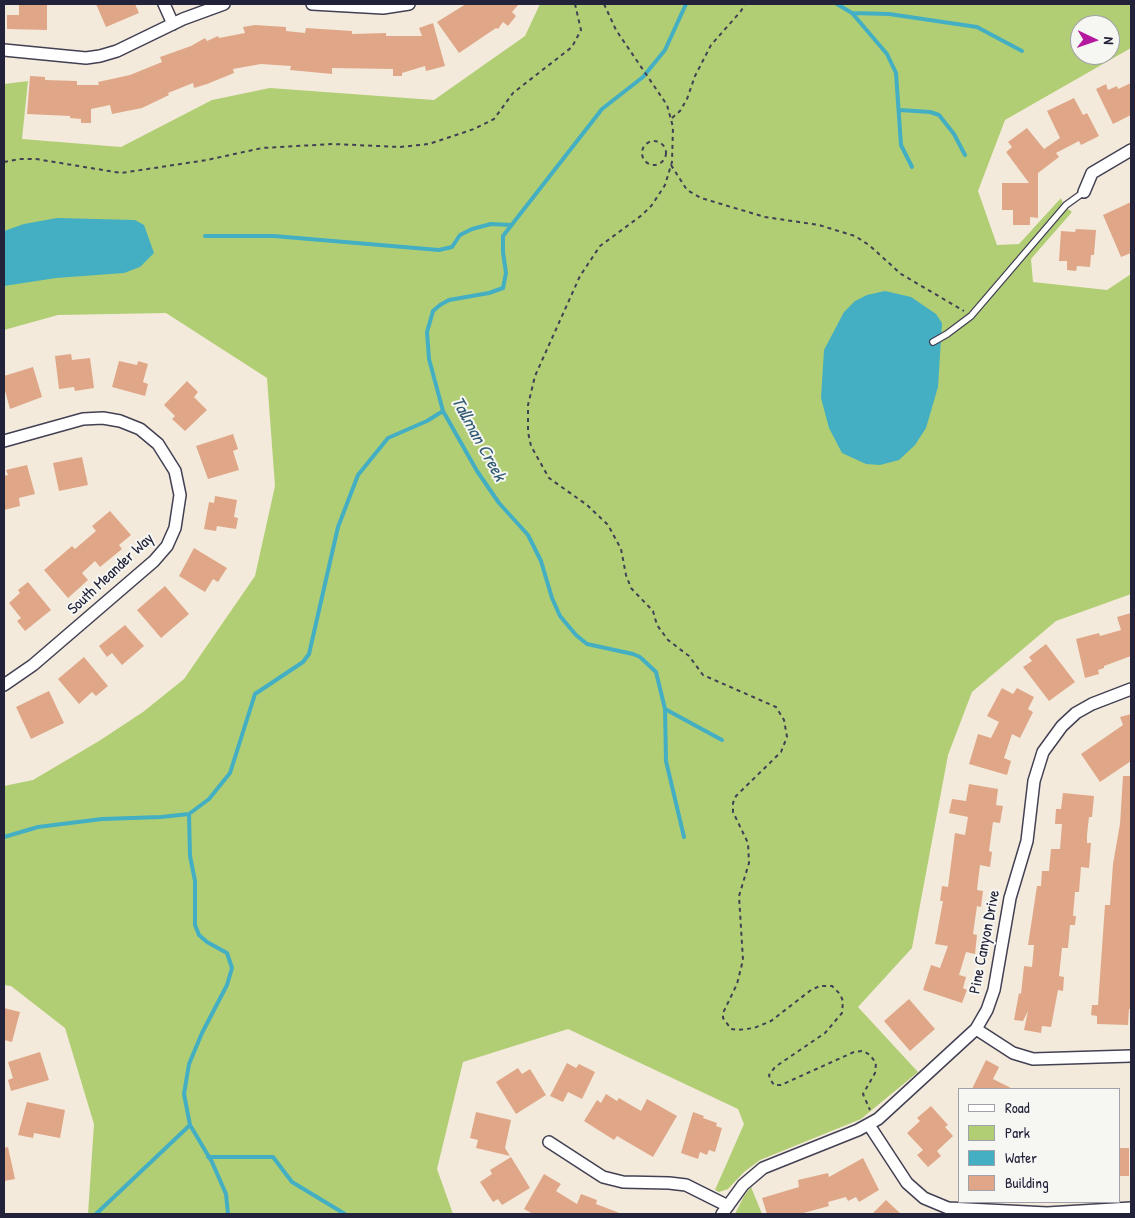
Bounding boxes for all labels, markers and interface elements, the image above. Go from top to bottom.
north arrow [1070,15,1120,65]
text: N [1100,37,1119,45]
water label: Tallman Creek [446,393,510,485]
street label: South Meander Way [64,529,158,619]
street label: Pine Canyon Drive [966,889,1004,995]
legend [958,1088,1120,1203]
text: Road [1005,1097,1030,1118]
text: Park [1005,1122,1030,1143]
text: Water [1005,1147,1037,1168]
text: Building [1005,1172,1049,1193]

